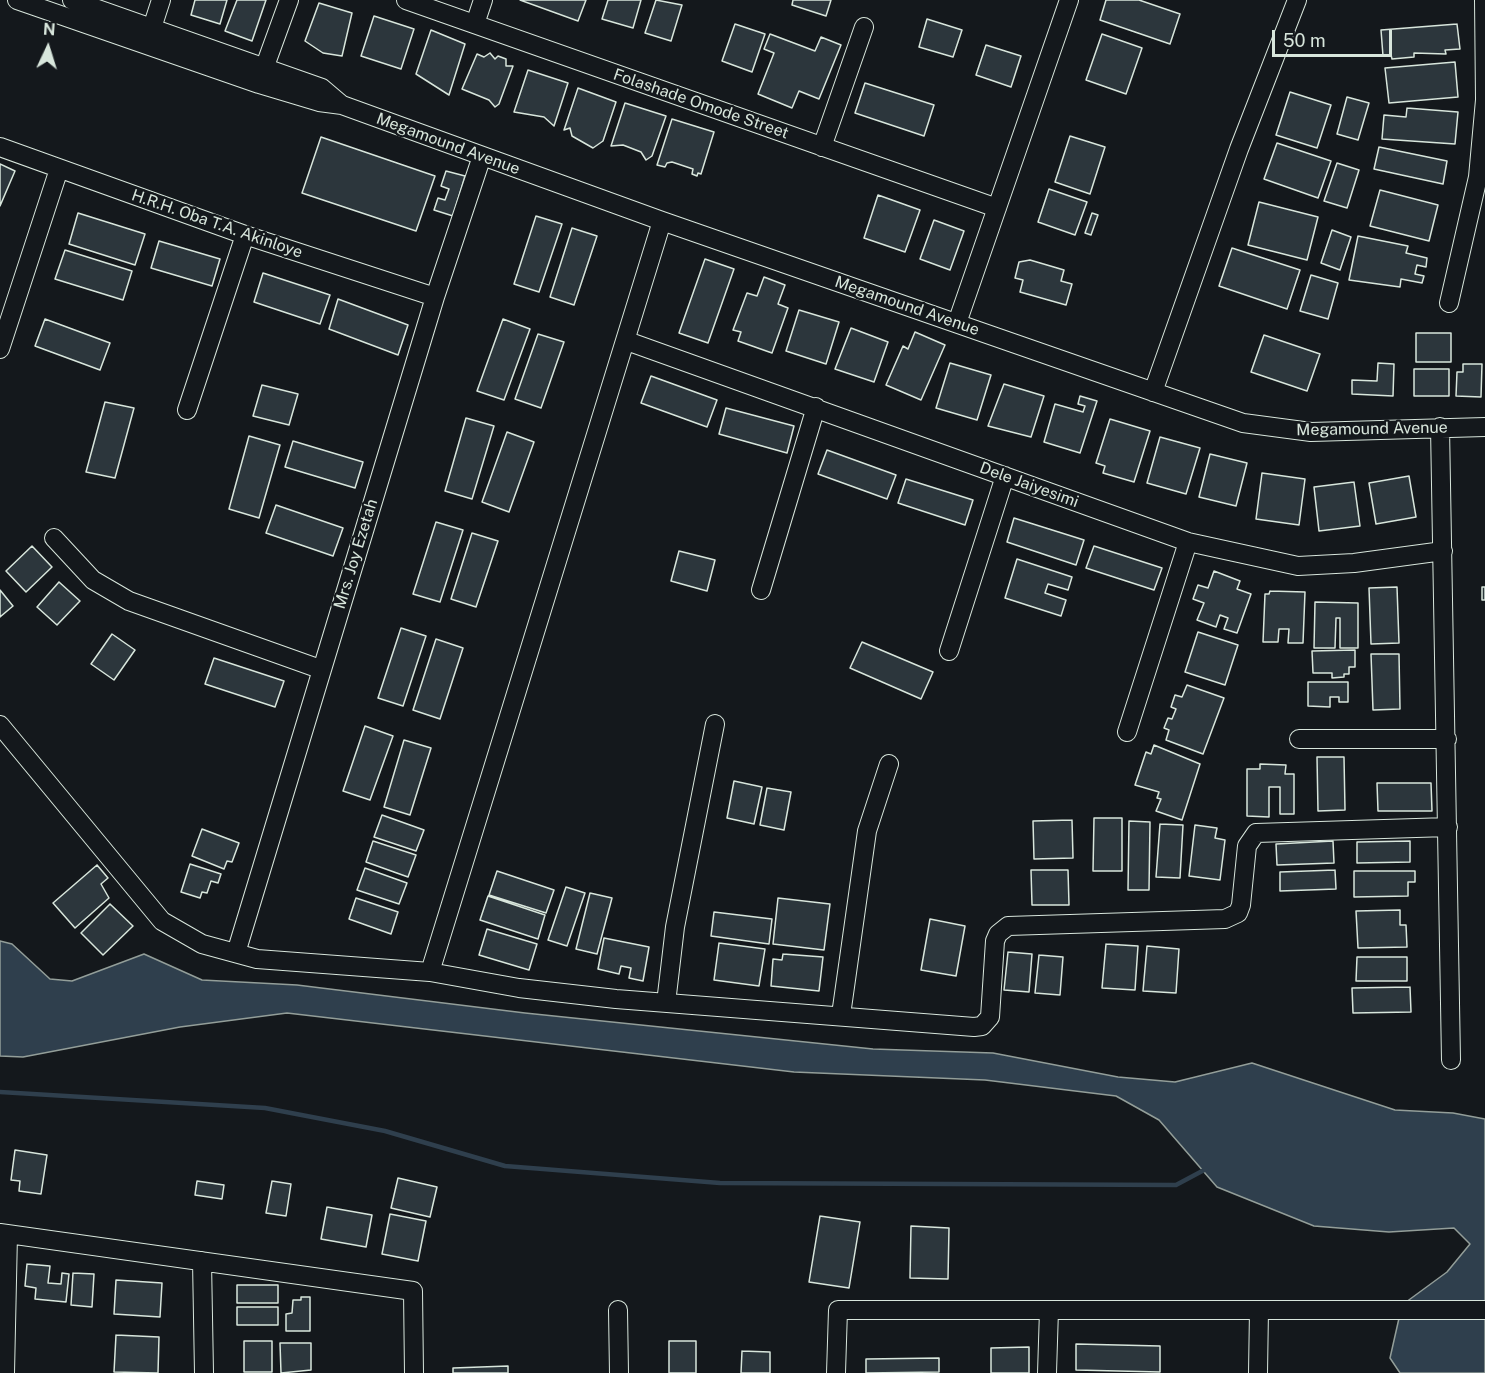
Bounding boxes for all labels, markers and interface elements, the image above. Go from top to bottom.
north arrow [18,18,78,78]
scale bar [1275,18,1395,56]
text: N [42,20,56,39]
text: 50 m [1283,30,1326,51]
street label: Folashade Omode Street [611,65,791,143]
street label: Megamound Avenue [374,109,522,179]
street label: H.R.H. Oba T.A. Akinloye [129,186,305,262]
street label: Megamound Avenue [832,272,982,340]
street label: Megamound Avenue [1296,418,1448,440]
street label: Dele Jaiyesimi [977,458,1081,512]
street label: Mrs. Joy Ezetah [330,497,382,611]

